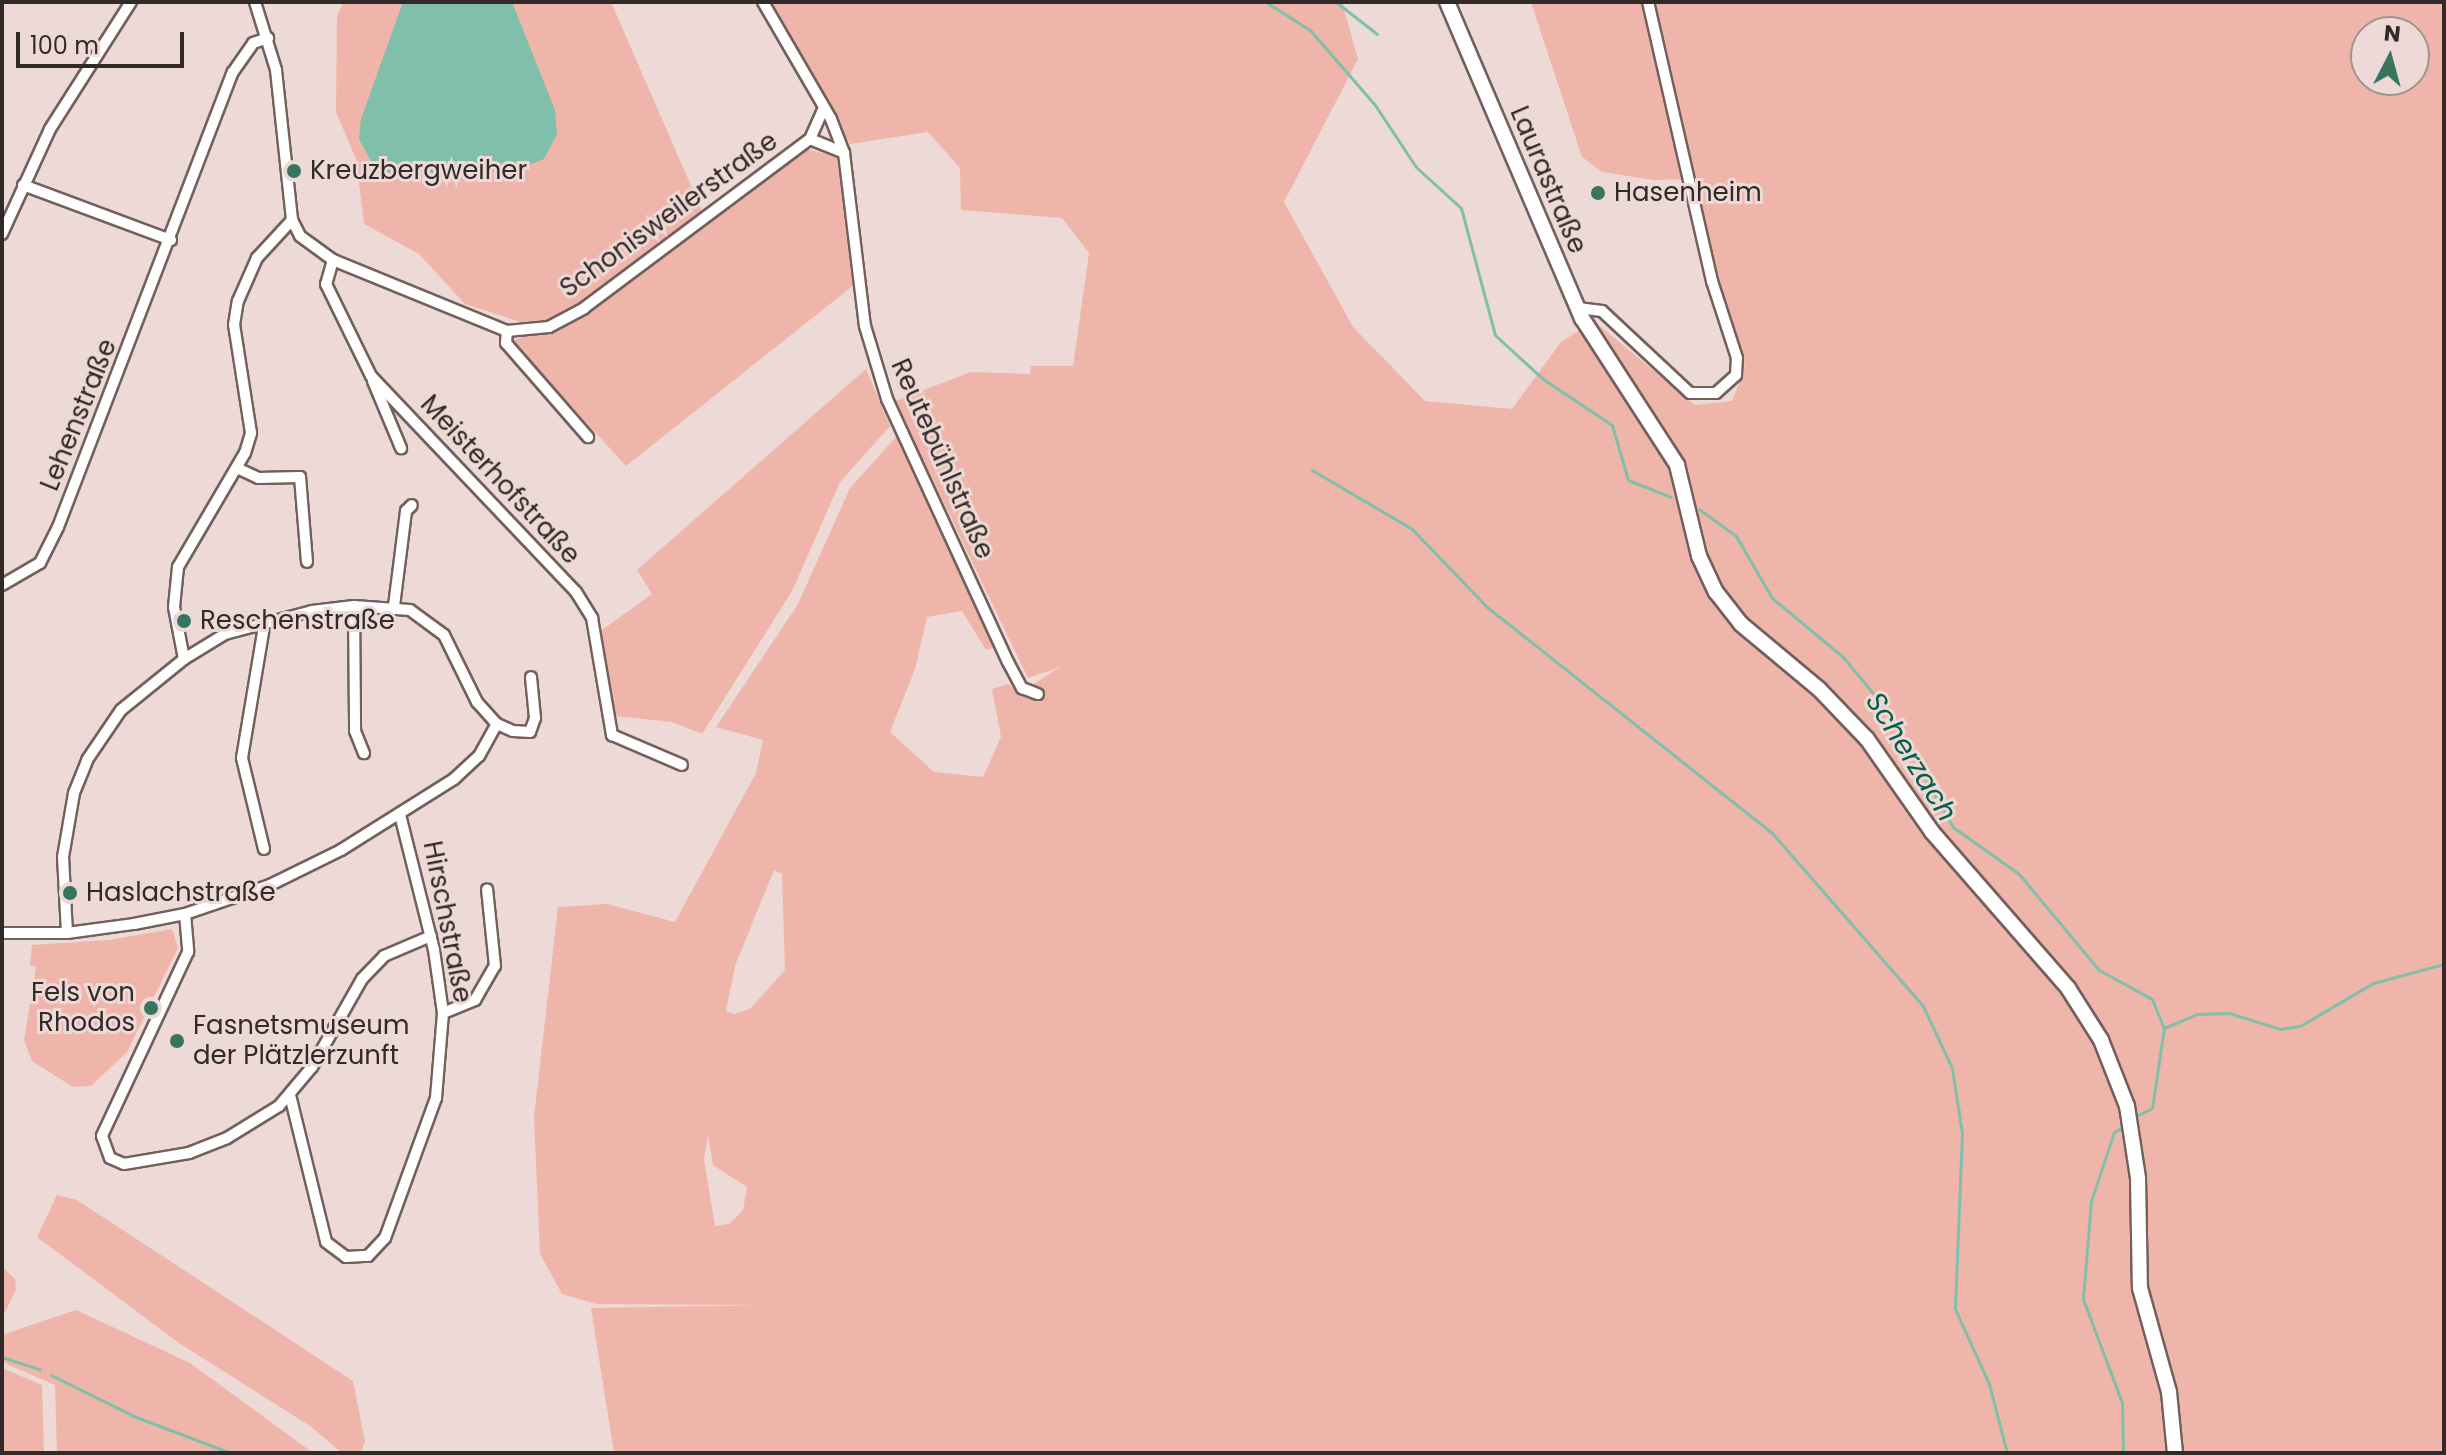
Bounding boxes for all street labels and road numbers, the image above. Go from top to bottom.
street label: Laurastraße [1503,102,1593,258]
street label: Schonisweilerstraße [554,126,784,304]
street label: Lehenstraße [34,335,124,495]
street label: Reutebühlstraße [884,354,1000,564]
street label: Meisterhofstraße [414,389,586,571]
street label: Hirschstraße [416,838,478,1006]

